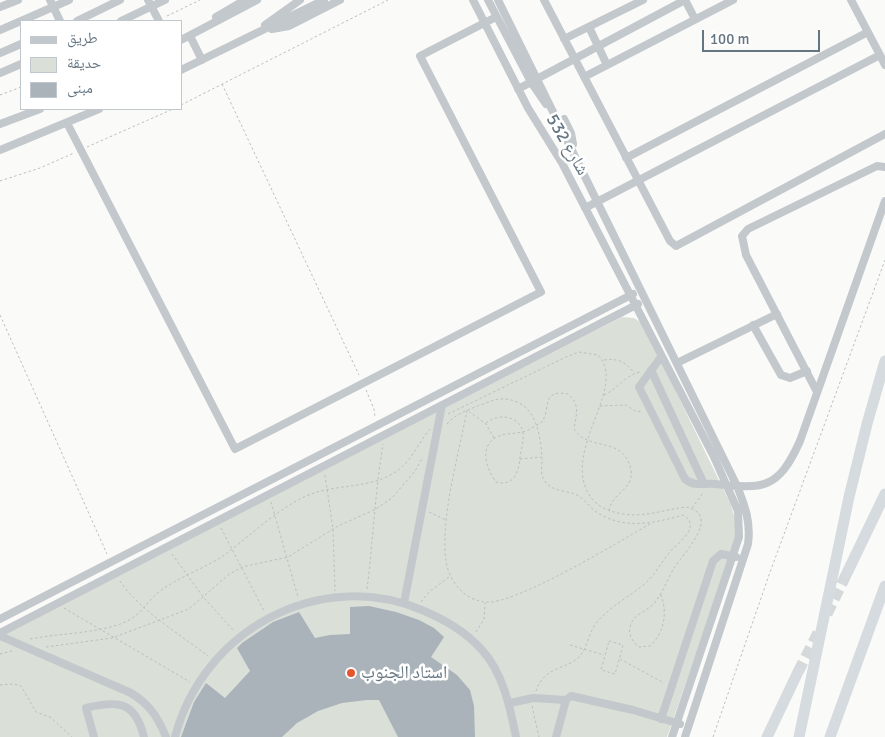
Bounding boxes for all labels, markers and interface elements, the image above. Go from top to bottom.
legend [20,20,182,110]
scale bar [705,20,822,52]
text: طريق [67,29,98,47]
text: 100 m [710,30,750,48]
text: حديقة [67,54,101,72]
text: مبنى [67,79,93,97]
street label: شارع 532 [541,110,593,180]
place label: استاد الجنوب [361,662,447,684]
marker: استاد الجنوب [345,667,357,679]

